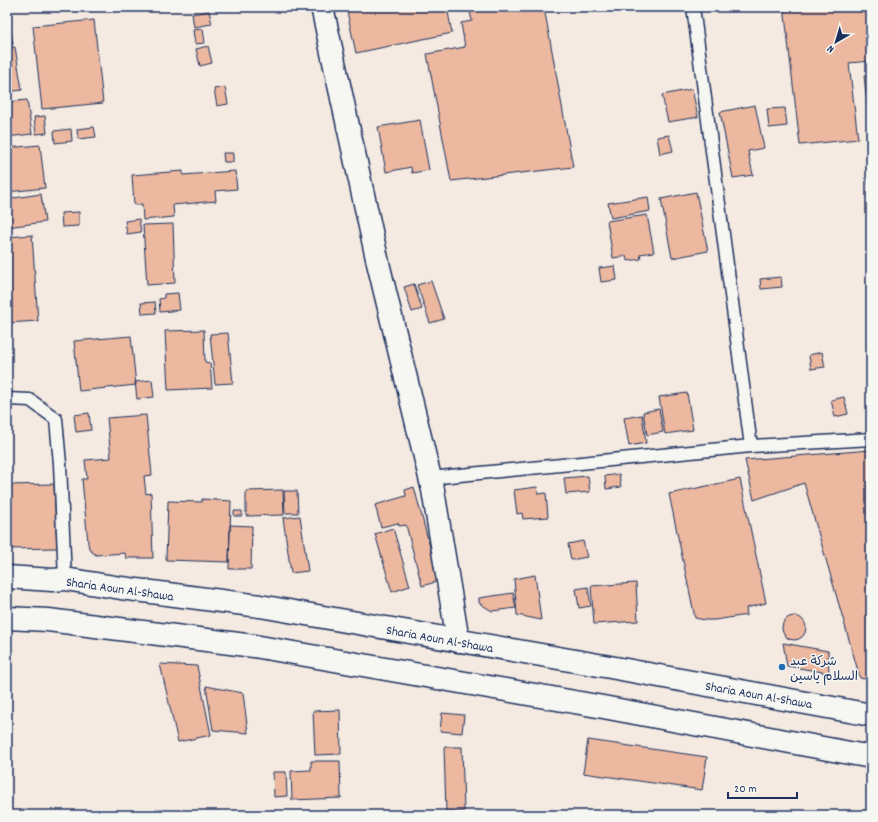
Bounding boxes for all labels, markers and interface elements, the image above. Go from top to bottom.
north arrow [816,22,856,62]
text: N [824,40,838,56]
street label: Sharia Aoun Al-Shawa [65,574,176,608]
street label: Sharia Aoun Al-Shawa [385,622,495,659]
place label: شركة عبد السلام ياسين [790,653,858,687]
marker: شركة عبد السلام ياسين [777,662,787,672]
street label: Sharia Aoun Al-Shawa [704,678,814,715]
scale bar [728,774,797,800]
text: 20 m [734,781,757,798]

